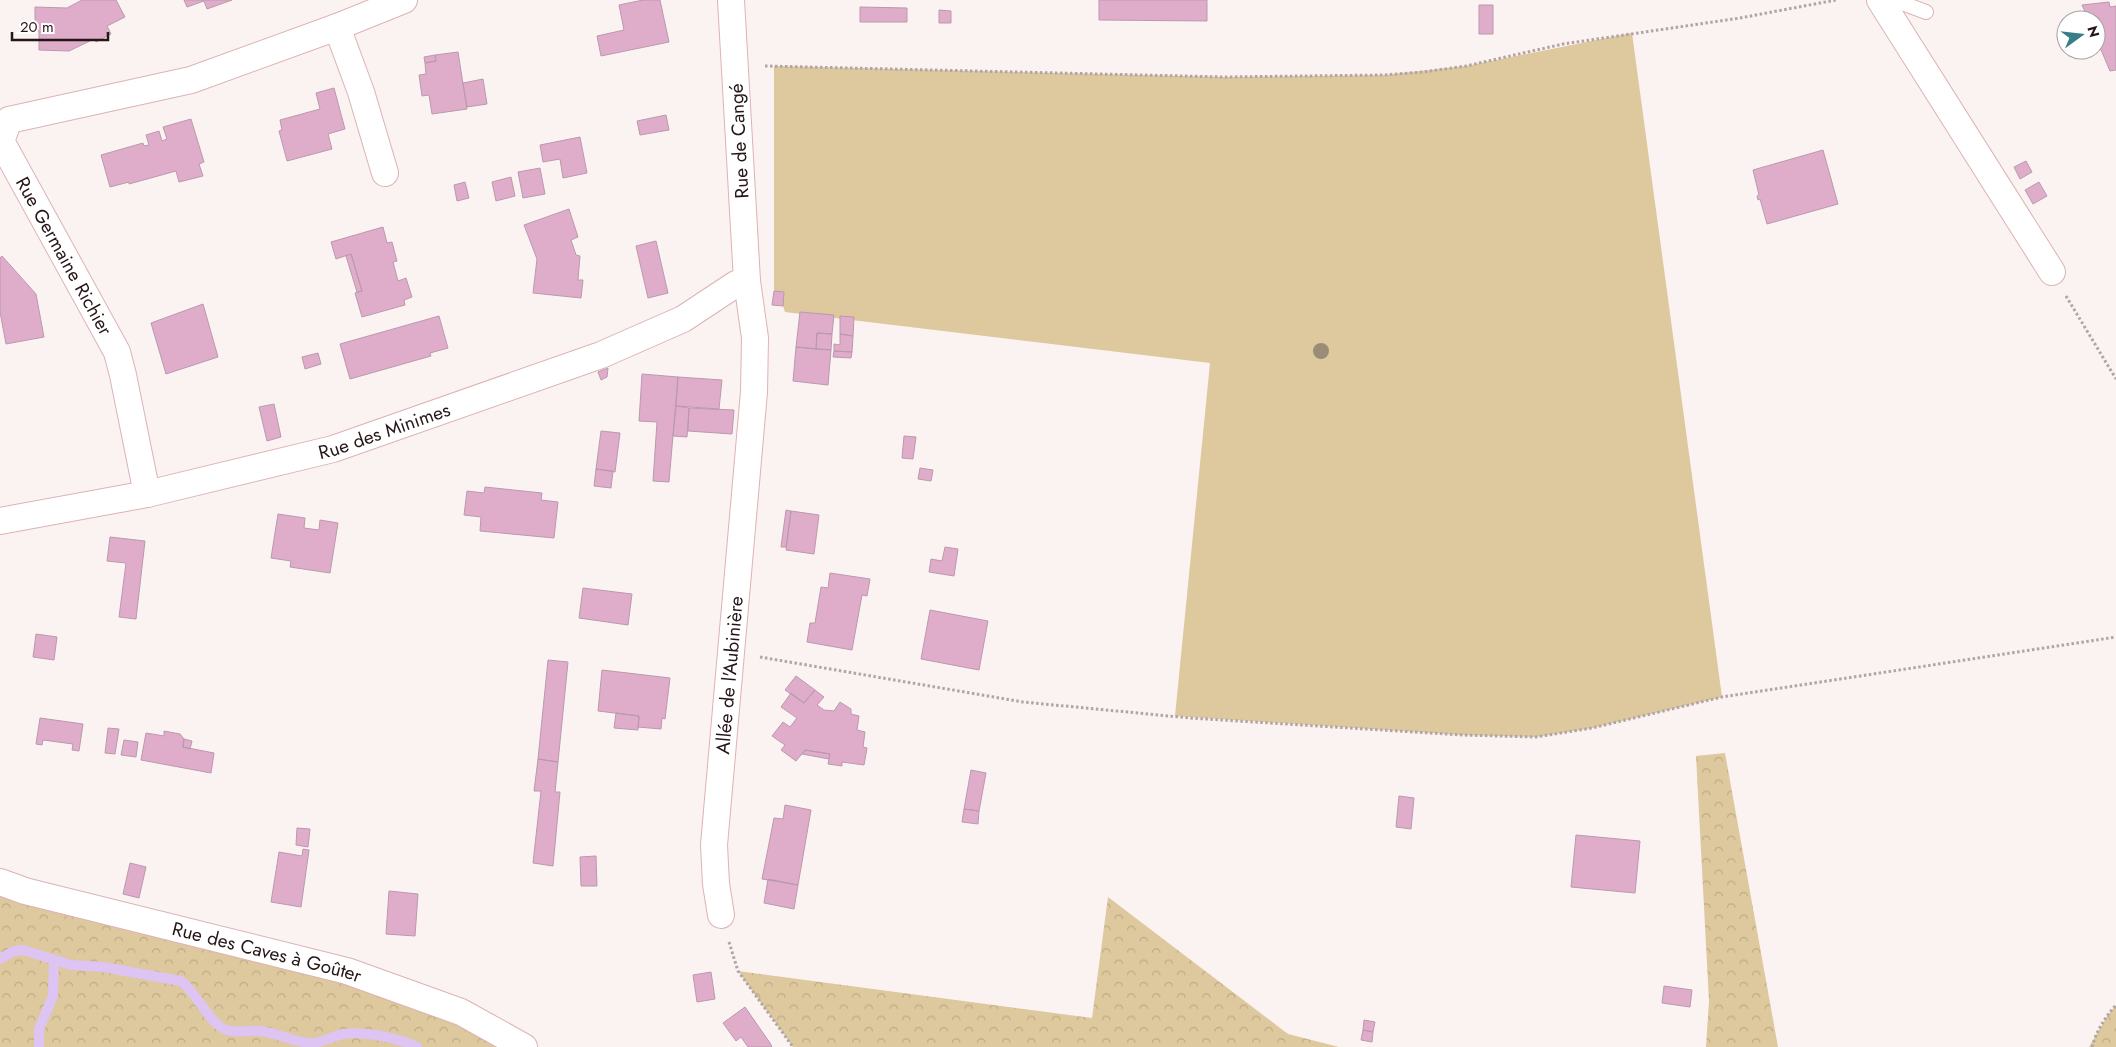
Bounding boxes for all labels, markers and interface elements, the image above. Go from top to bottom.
scale bar [12,10,109,42]
north arrow [2056,10,2106,60]
text: 20 m [20,16,54,38]
text: N [2082,24,2105,40]
street label: Rue de Cangé [722,83,755,199]
street label: Rue Germaine Richier [9,172,119,341]
street label: Rue des Minimes [316,395,454,466]
street label: Allée de l'Aubinière [709,595,749,755]
street label: Rue des Caves à Goûter [170,915,366,989]

